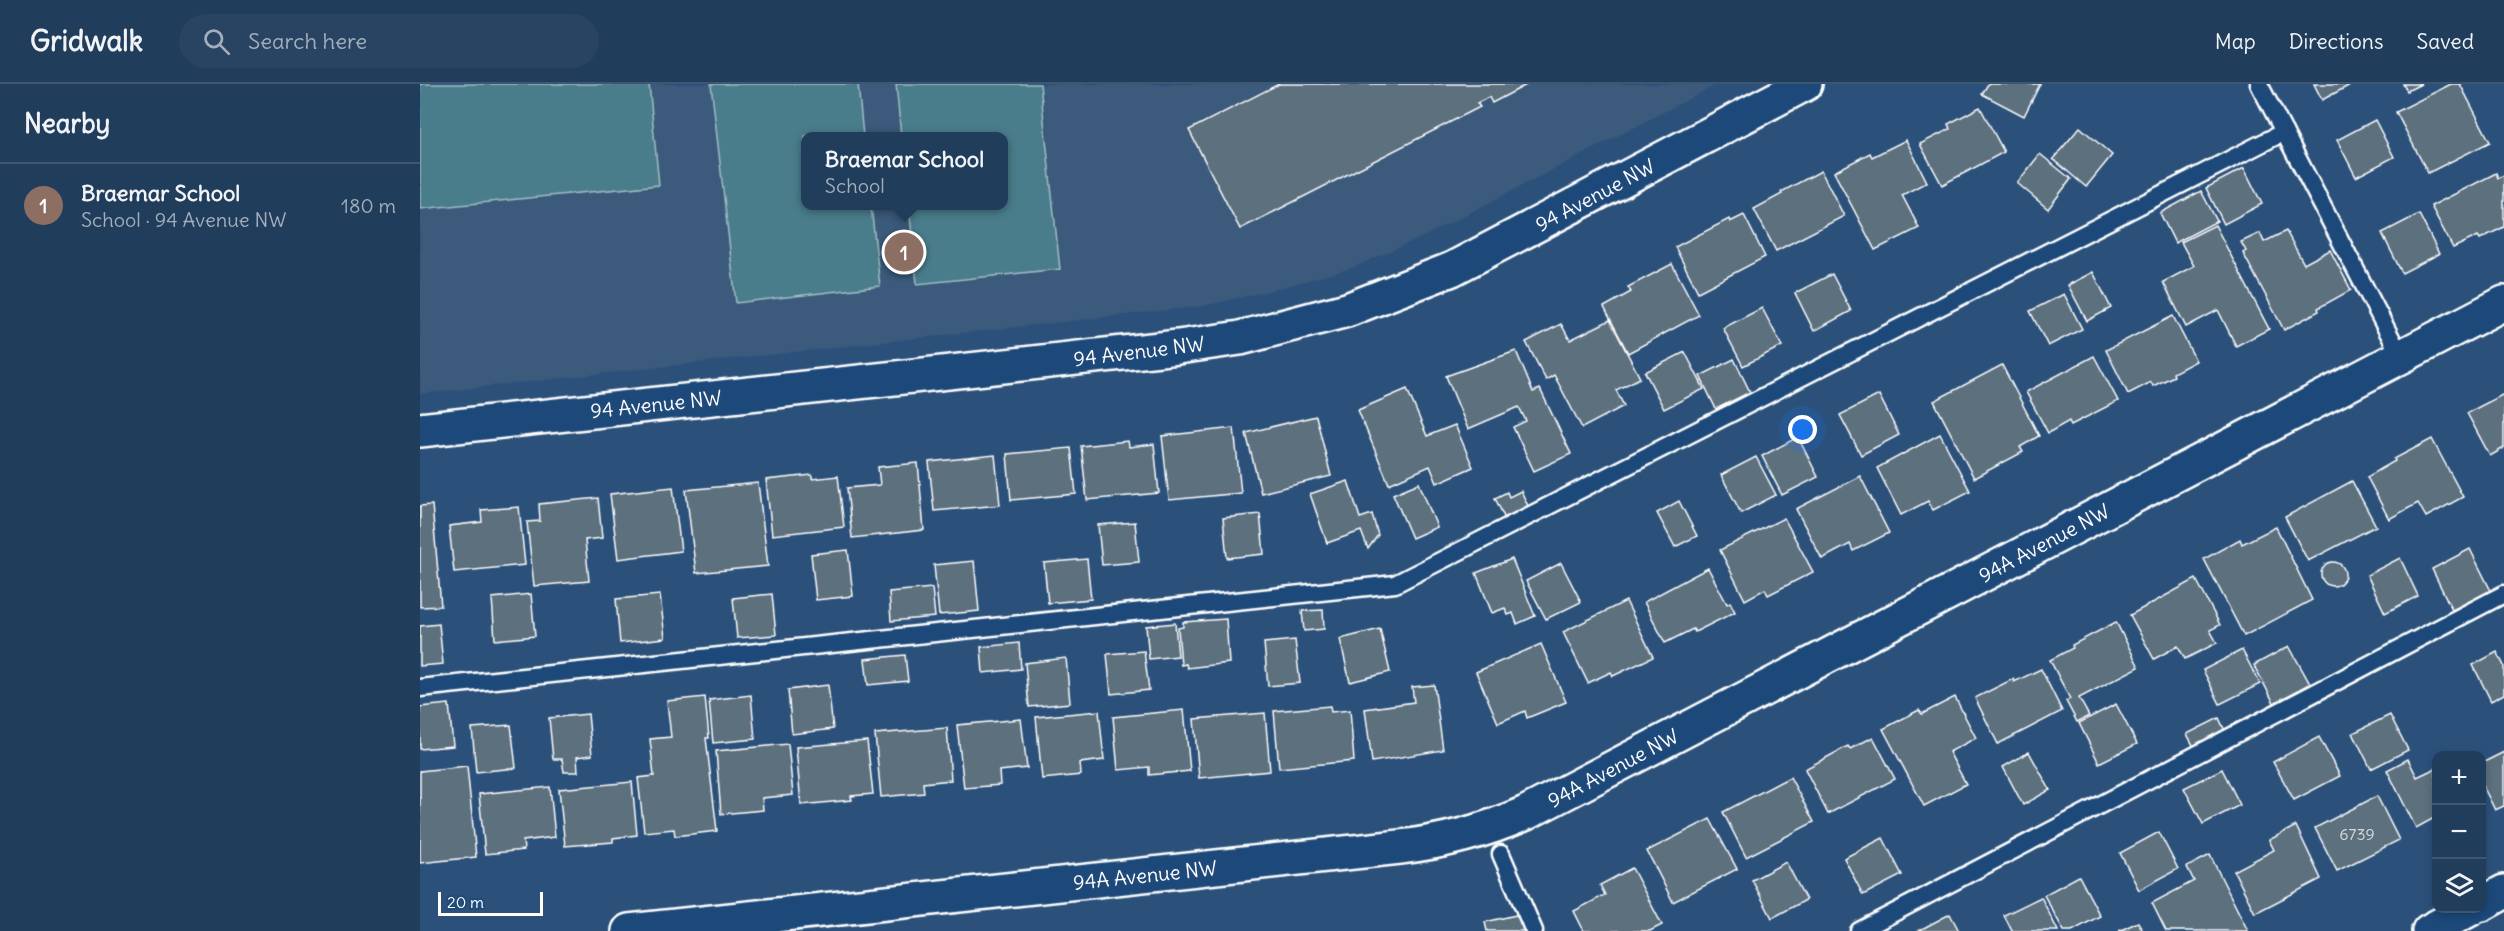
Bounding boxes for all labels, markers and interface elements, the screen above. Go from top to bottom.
search box [179,14,599,68]
text: Gridwalk [30,23,143,59]
icon: search [200,25,233,58]
text: Search here [248,27,367,55]
text: Map [2215,28,2256,55]
text: Directions [2289,28,2383,55]
text: Saved [2416,28,2474,55]
text: Nearby [24,107,110,140]
popup [801,132,1008,210]
text: Braemar School [825,145,984,173]
street label: 94 Avenue NW [1531,153,1659,237]
text: School [825,173,885,198]
text: Braemar School [81,179,240,207]
text: 1 [40,193,47,218]
text: 180 m [341,193,396,218]
text: School · 94 Avenue NW [81,207,286,232]
pin: 1 [884,230,924,274]
street label: 94 Avenue NW [1072,331,1206,371]
street label: 94 Avenue NW [589,385,723,423]
your location [1788,415,1817,444]
street label: 94A Avenue NW [1974,498,2114,588]
street label: 94A Avenue NW [1543,723,1683,813]
map controls [2432,751,2486,913]
button: + [2432,751,2486,805]
button: − [2432,805,2486,859]
house number: 6739 [2339,824,2375,844]
street label: 94A Avenue NW [1072,855,1218,895]
button: layers [2432,859,2486,913]
scale bar [438,889,543,916]
text: 20 m [447,892,484,912]

